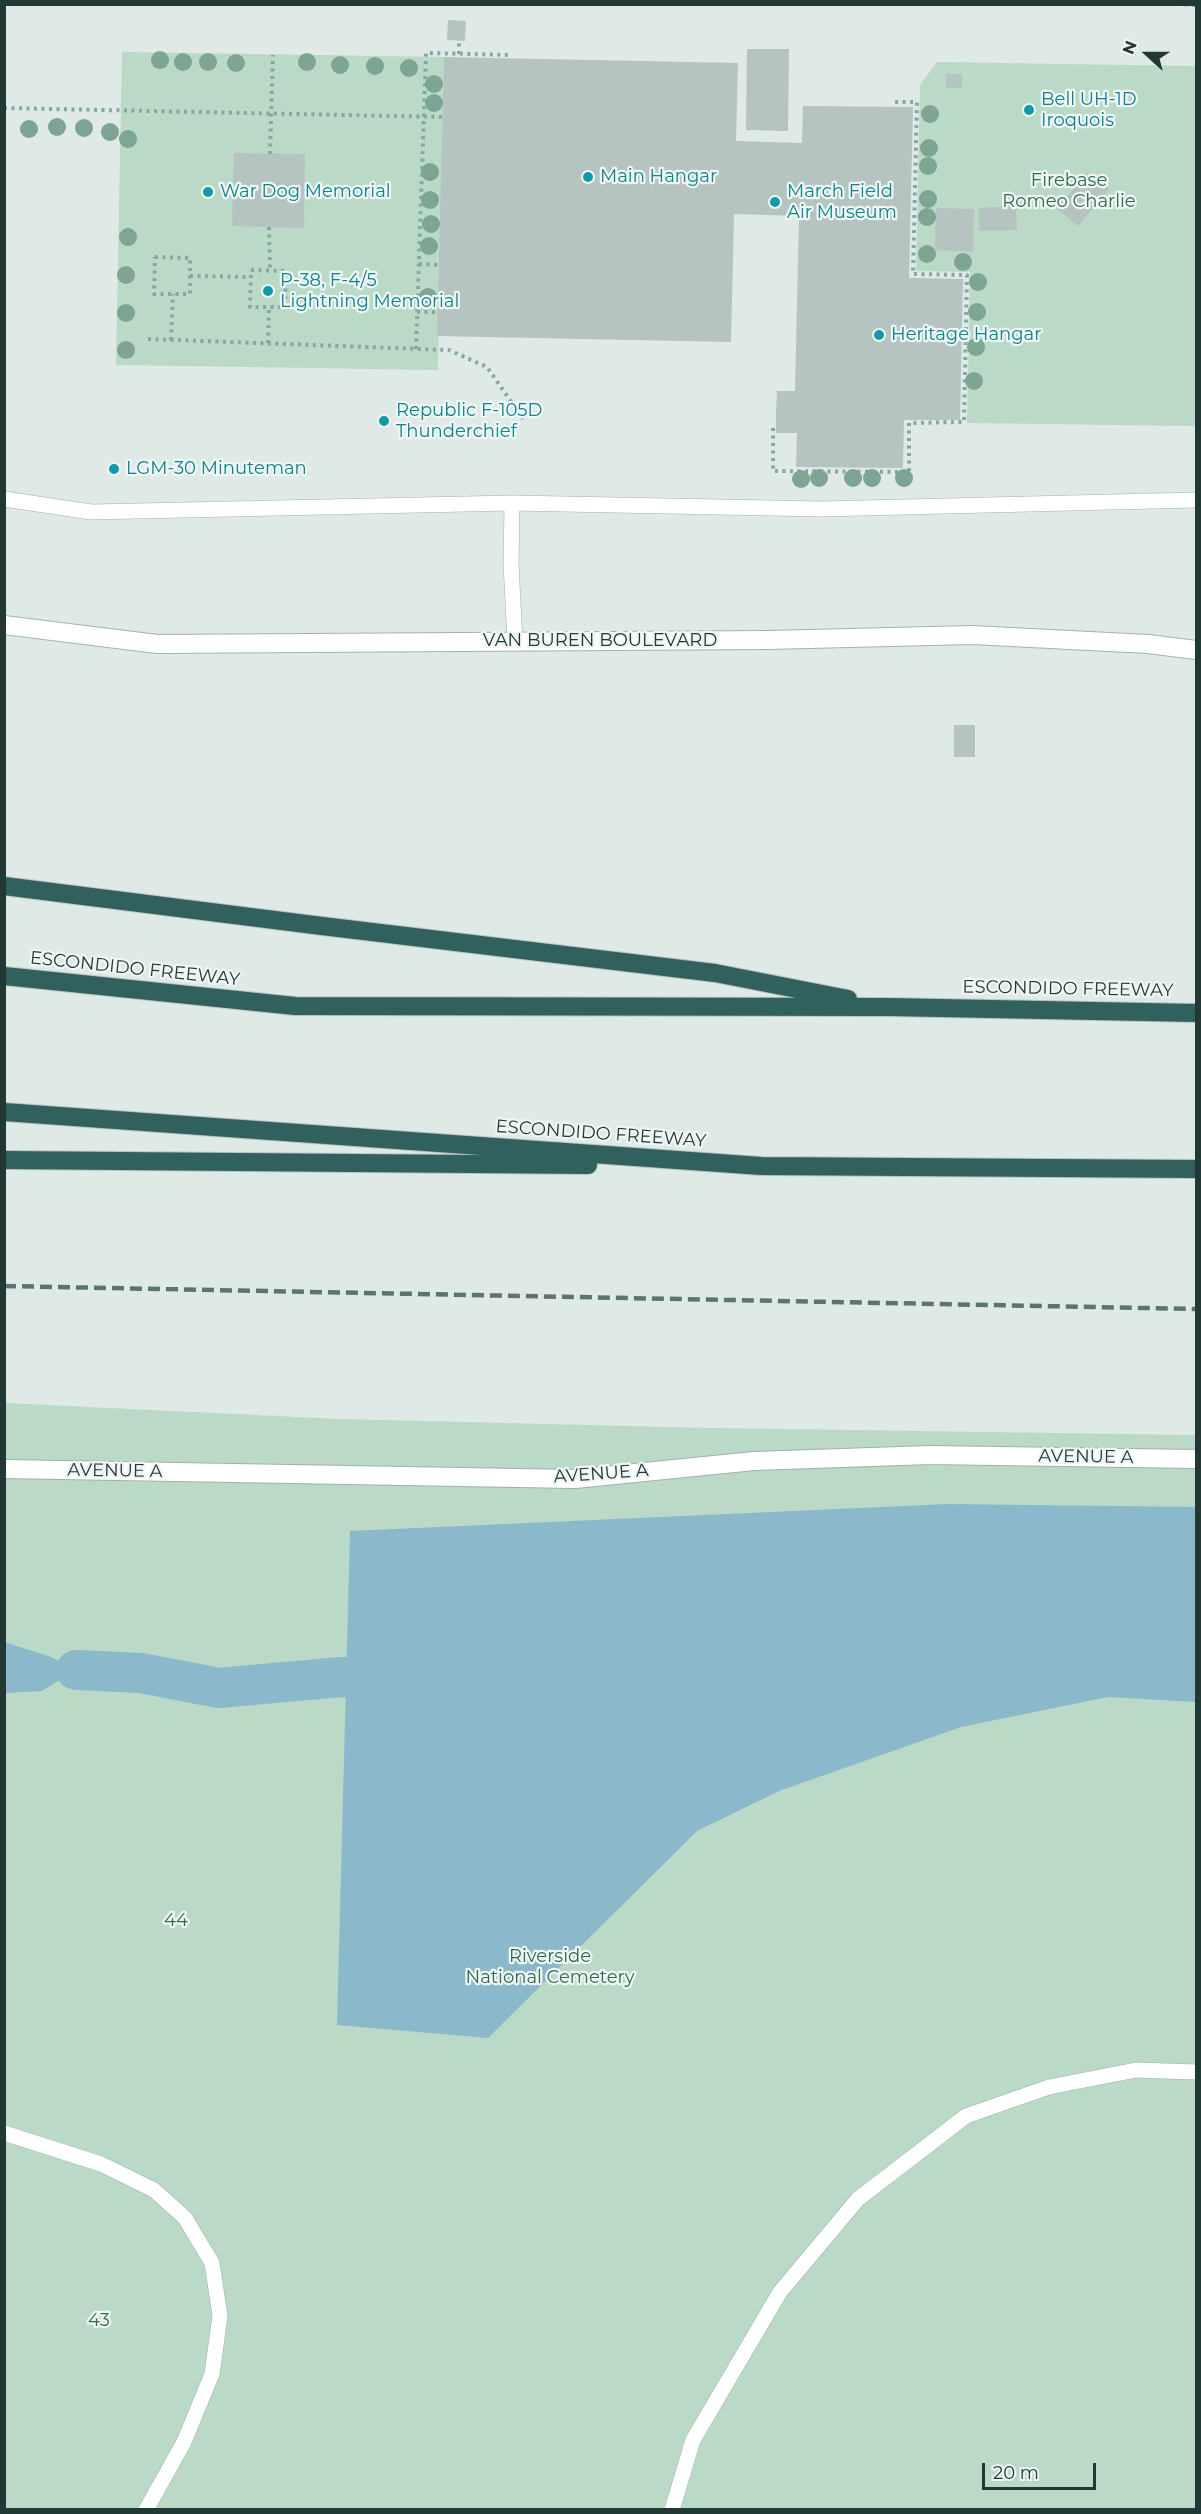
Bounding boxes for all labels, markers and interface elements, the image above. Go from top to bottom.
north arrow [1117,24,1177,84]
text: N [1119,38,1141,57]
place label: Bell UH-1D Iroquois [1041,89,1137,132]
marker: Bell UH-1D Iroquois [1022,103,1036,117]
place label: Main Hangar [600,166,717,188]
marker: Main Hangar [581,170,595,184]
park label: Firebase Romeo Charlie [1002,170,1136,213]
place label: War Dog Memorial [220,181,391,203]
place label: March Field Air Museum [787,181,897,224]
marker: War Dog Memorial [201,185,215,199]
marker: March Field Air Museum [768,195,782,209]
place label: P-38, F-4/5 Lightning Memorial [280,270,459,312]
marker: P-38, F-4/5 Lightning Memorial [261,284,275,298]
place label: Heritage Hangar [891,324,1041,346]
marker: Heritage Hangar [872,328,886,342]
place label: Republic F-105D Thunderchief [396,400,542,442]
marker: Republic F-105D Thunderchief [377,414,391,428]
place label: LGM-30 Minuteman [126,458,307,480]
marker: LGM-30 Minuteman [107,462,121,476]
street label: VAN BUREN BOULEVARD [483,630,717,652]
street label: ESCONDIDO FREEWAY [29,947,241,991]
street label: ESCONDIDO FREEWAY [962,976,1174,1002]
street label: ESCONDIDO FREEWAY [495,1116,707,1152]
street label: AVENUE A [1038,1445,1134,1469]
street label: AVENUE A [67,1459,163,1483]
street label: AVENUE A [553,1460,649,1488]
park label: 44 [164,1910,188,1932]
park label: Riverside National Cemetery [466,1946,634,1988]
park label: 43 [88,2310,110,2332]
scale bar [985,2451,1099,2489]
text: 20 m [993,2462,1039,2484]

